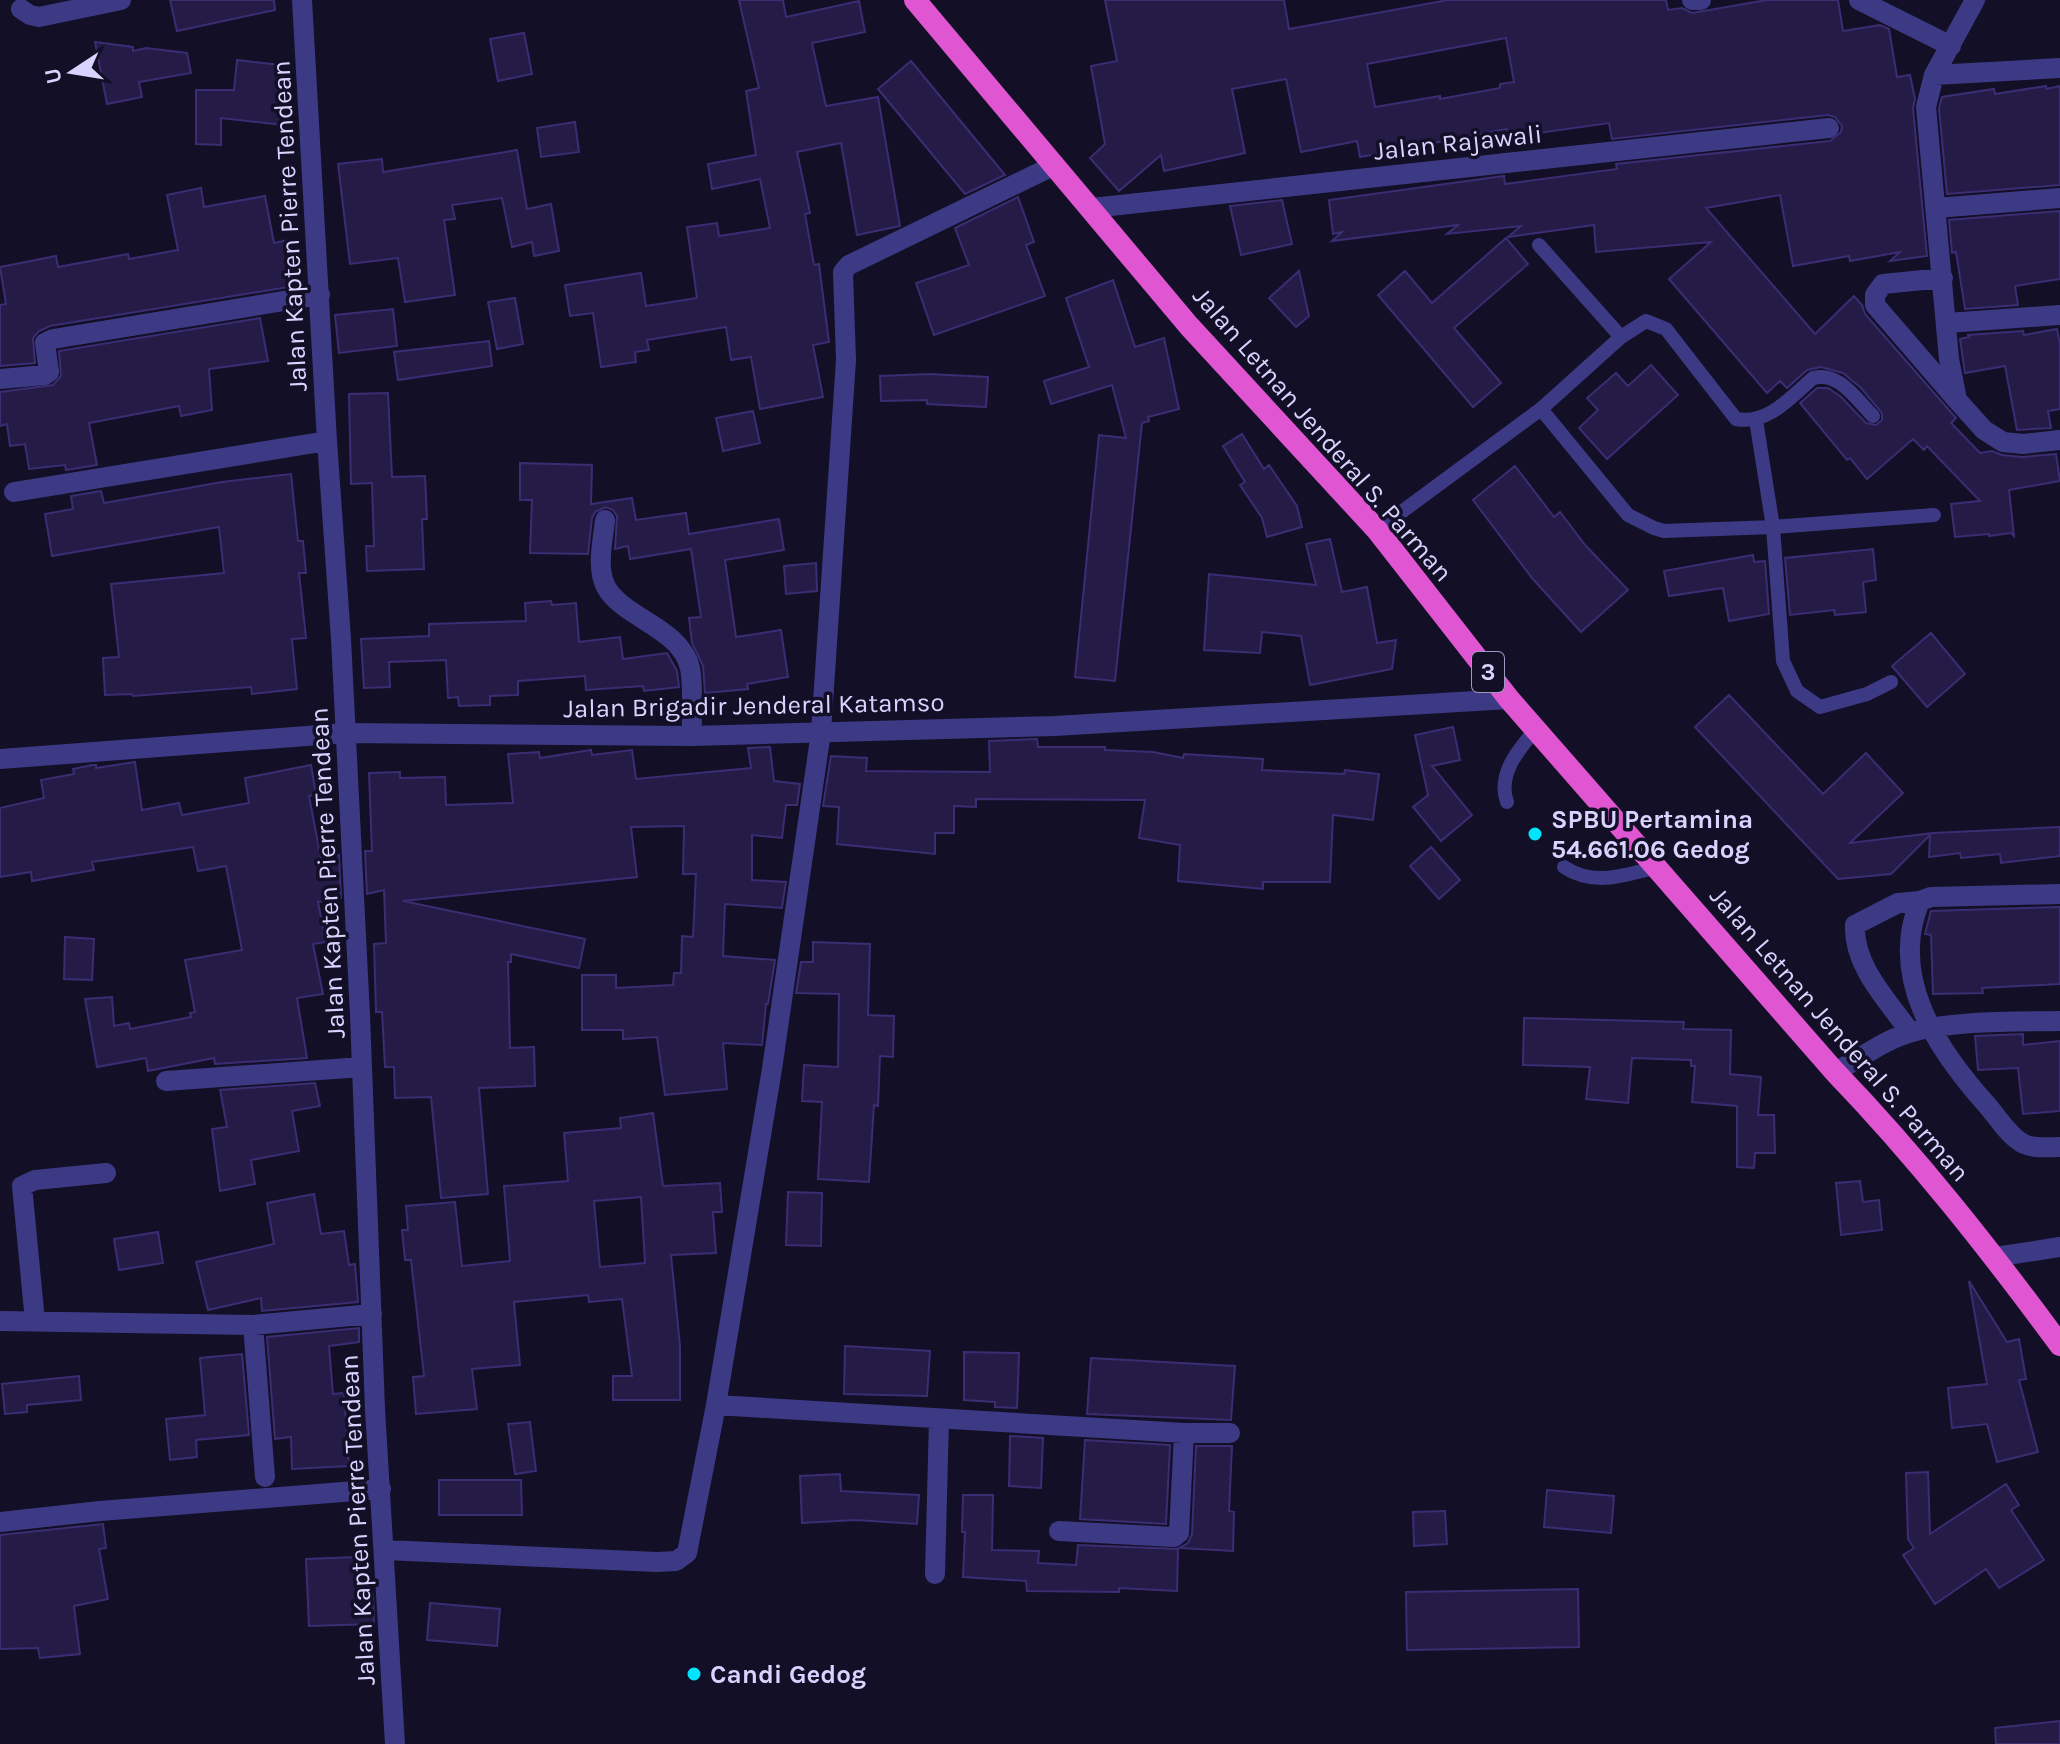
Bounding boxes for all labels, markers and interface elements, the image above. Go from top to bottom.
north arrow [32,32,112,112]
street label: Jalan Kapten Pierre Tendean [265,60,314,392]
text: U [39,66,68,86]
street label: Jalan Rajawali [1372,118,1544,167]
street label: Jalan Letnan Jenderal S. Parman [1186,281,1459,588]
road number: 3 [1472,652,1504,692]
street label: Jalan Brigadir Jenderal Katamso [563,687,945,724]
street label: Jalan Kapten Pierre Tendean [303,707,352,1039]
place label: SPBU Pertamina 54.661.06 Gedog [1551,804,1753,865]
marker: SPBU Pertamina 54.661.06 Gedog [1526,825,1544,843]
street label: Jalan Letnan Jenderal S. Parman [1703,881,1976,1188]
street label: Jalan Kapten Pierre Tendean [333,1354,382,1686]
place label: Candi Gedog [710,1659,866,1690]
marker: Candi Gedog [685,1665,703,1683]

